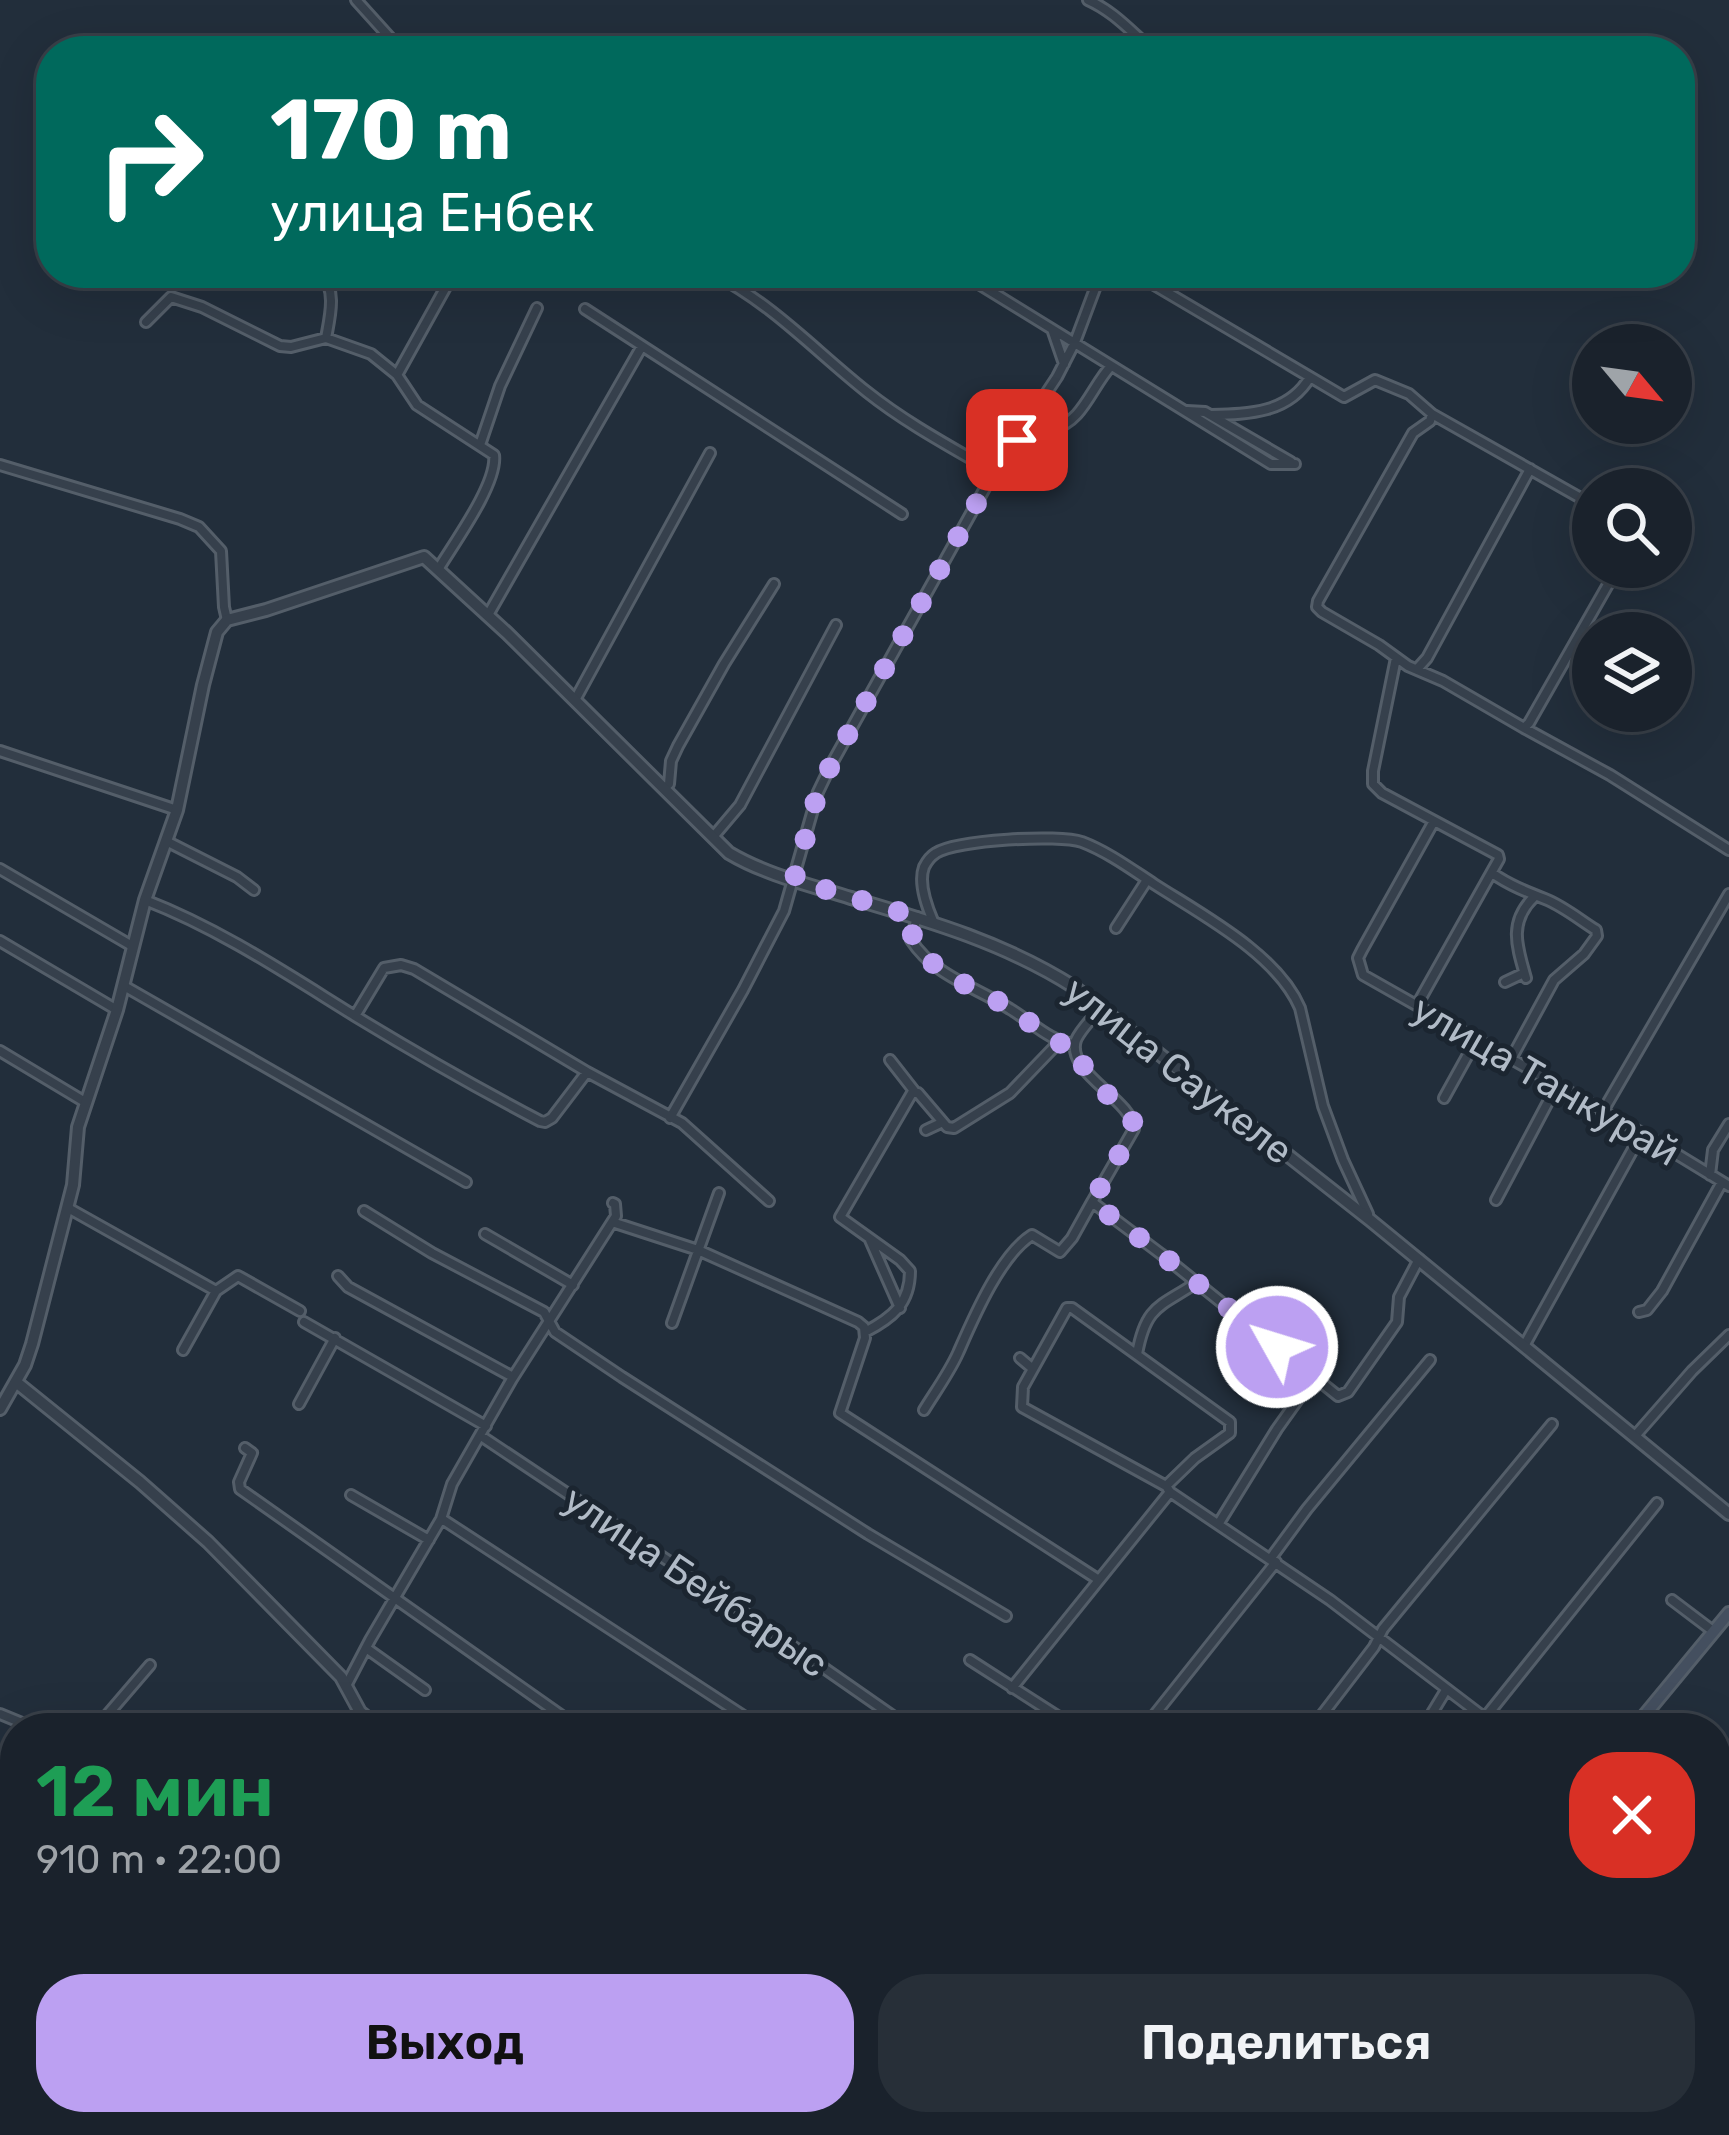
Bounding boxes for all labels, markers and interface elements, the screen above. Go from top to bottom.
text: 170 m [270,80,512,180]
icon: right [72,84,228,240]
text: улица Енбек [270,181,595,245]
north arrow [1572,324,1692,444]
map controls [1572,324,1692,732]
pin [966,389,1068,491]
icon: arrive [984,407,1050,473]
button: search [1572,468,1692,588]
button: layers [1572,612,1692,732]
street label: улица Саукеле [1055,967,1302,1174]
street label: улица Танкурай [1404,986,1687,1176]
position arrow [1214,1284,1340,1410]
street label: улица Бейбарыс [555,1476,836,1687]
text: 12 мин [36,1749,274,1834]
button: close [1569,1752,1695,1878]
text: 910 m · 22:00 [36,1837,282,1883]
button: Выход [36,1974,854,2112]
button: Поделиться [878,1974,1695,2112]

